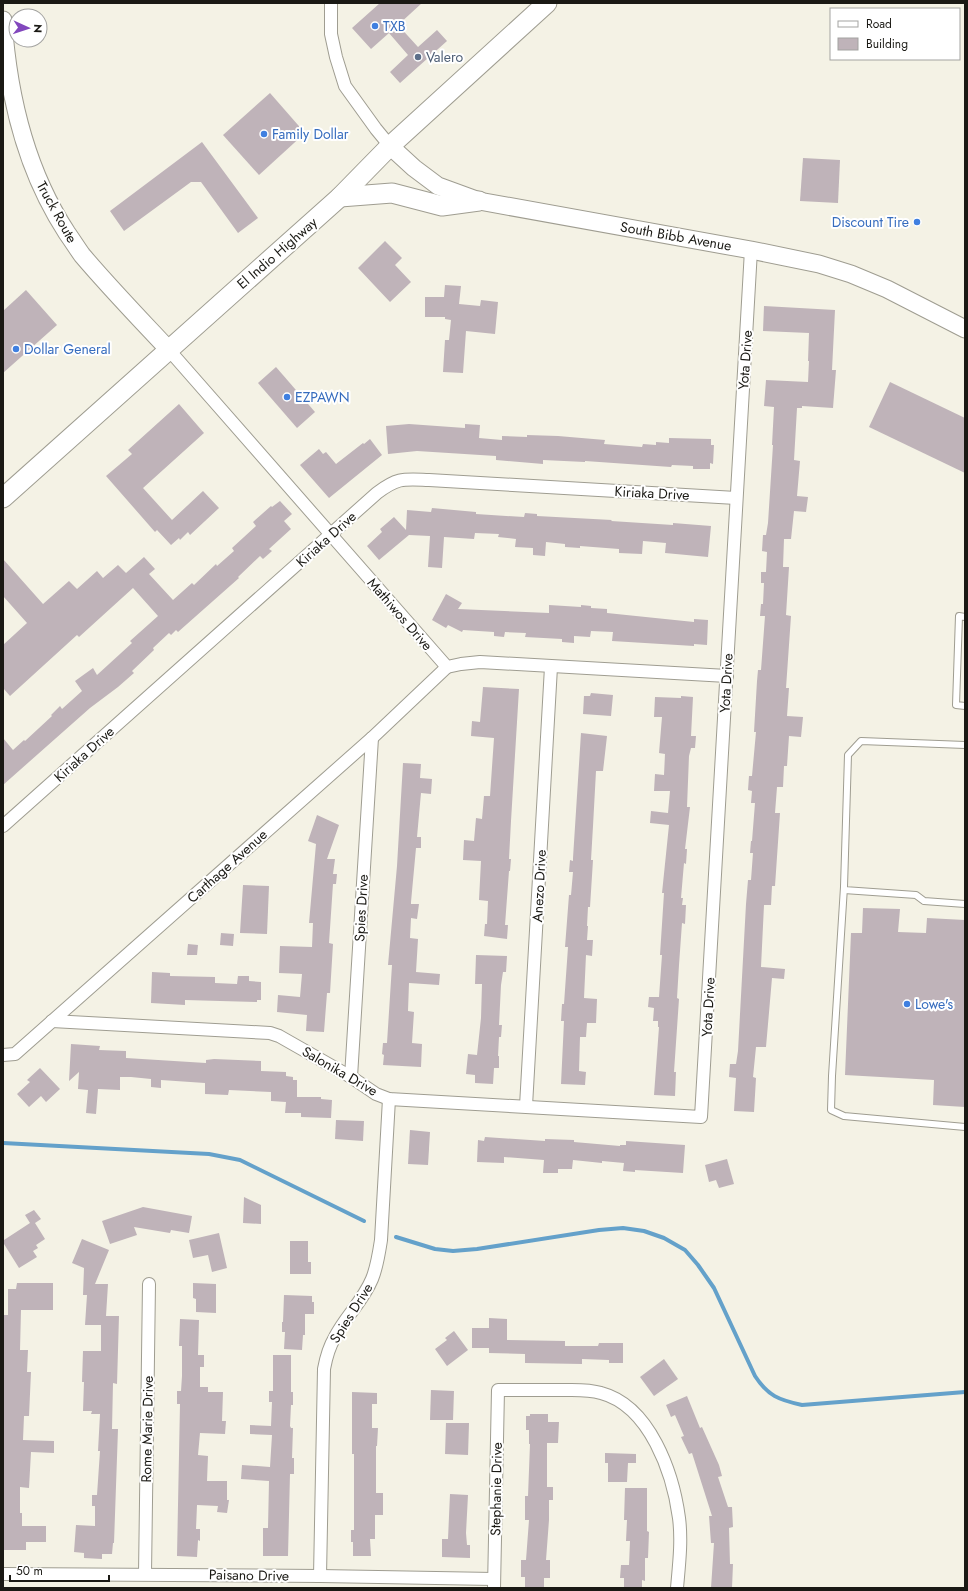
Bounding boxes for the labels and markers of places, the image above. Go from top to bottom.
place label: TXB [383,16,406,36]
marker: TXB [370,21,380,31]
place label: Valero [426,47,464,67]
marker: Valero [413,52,423,62]
place label: Family Dollar [272,124,349,144]
marker: Family Dollar [259,129,269,139]
place label: Discount Tire [832,212,909,232]
marker: Discount Tire [912,217,922,227]
place label: Dollar General [24,339,111,359]
marker: Dollar General [11,344,21,354]
place label: EZPAWN [295,387,350,407]
marker: EZPAWN [282,392,292,402]
place label: Lowe's [915,994,953,1014]
marker: Lowe's [902,999,912,1009]

